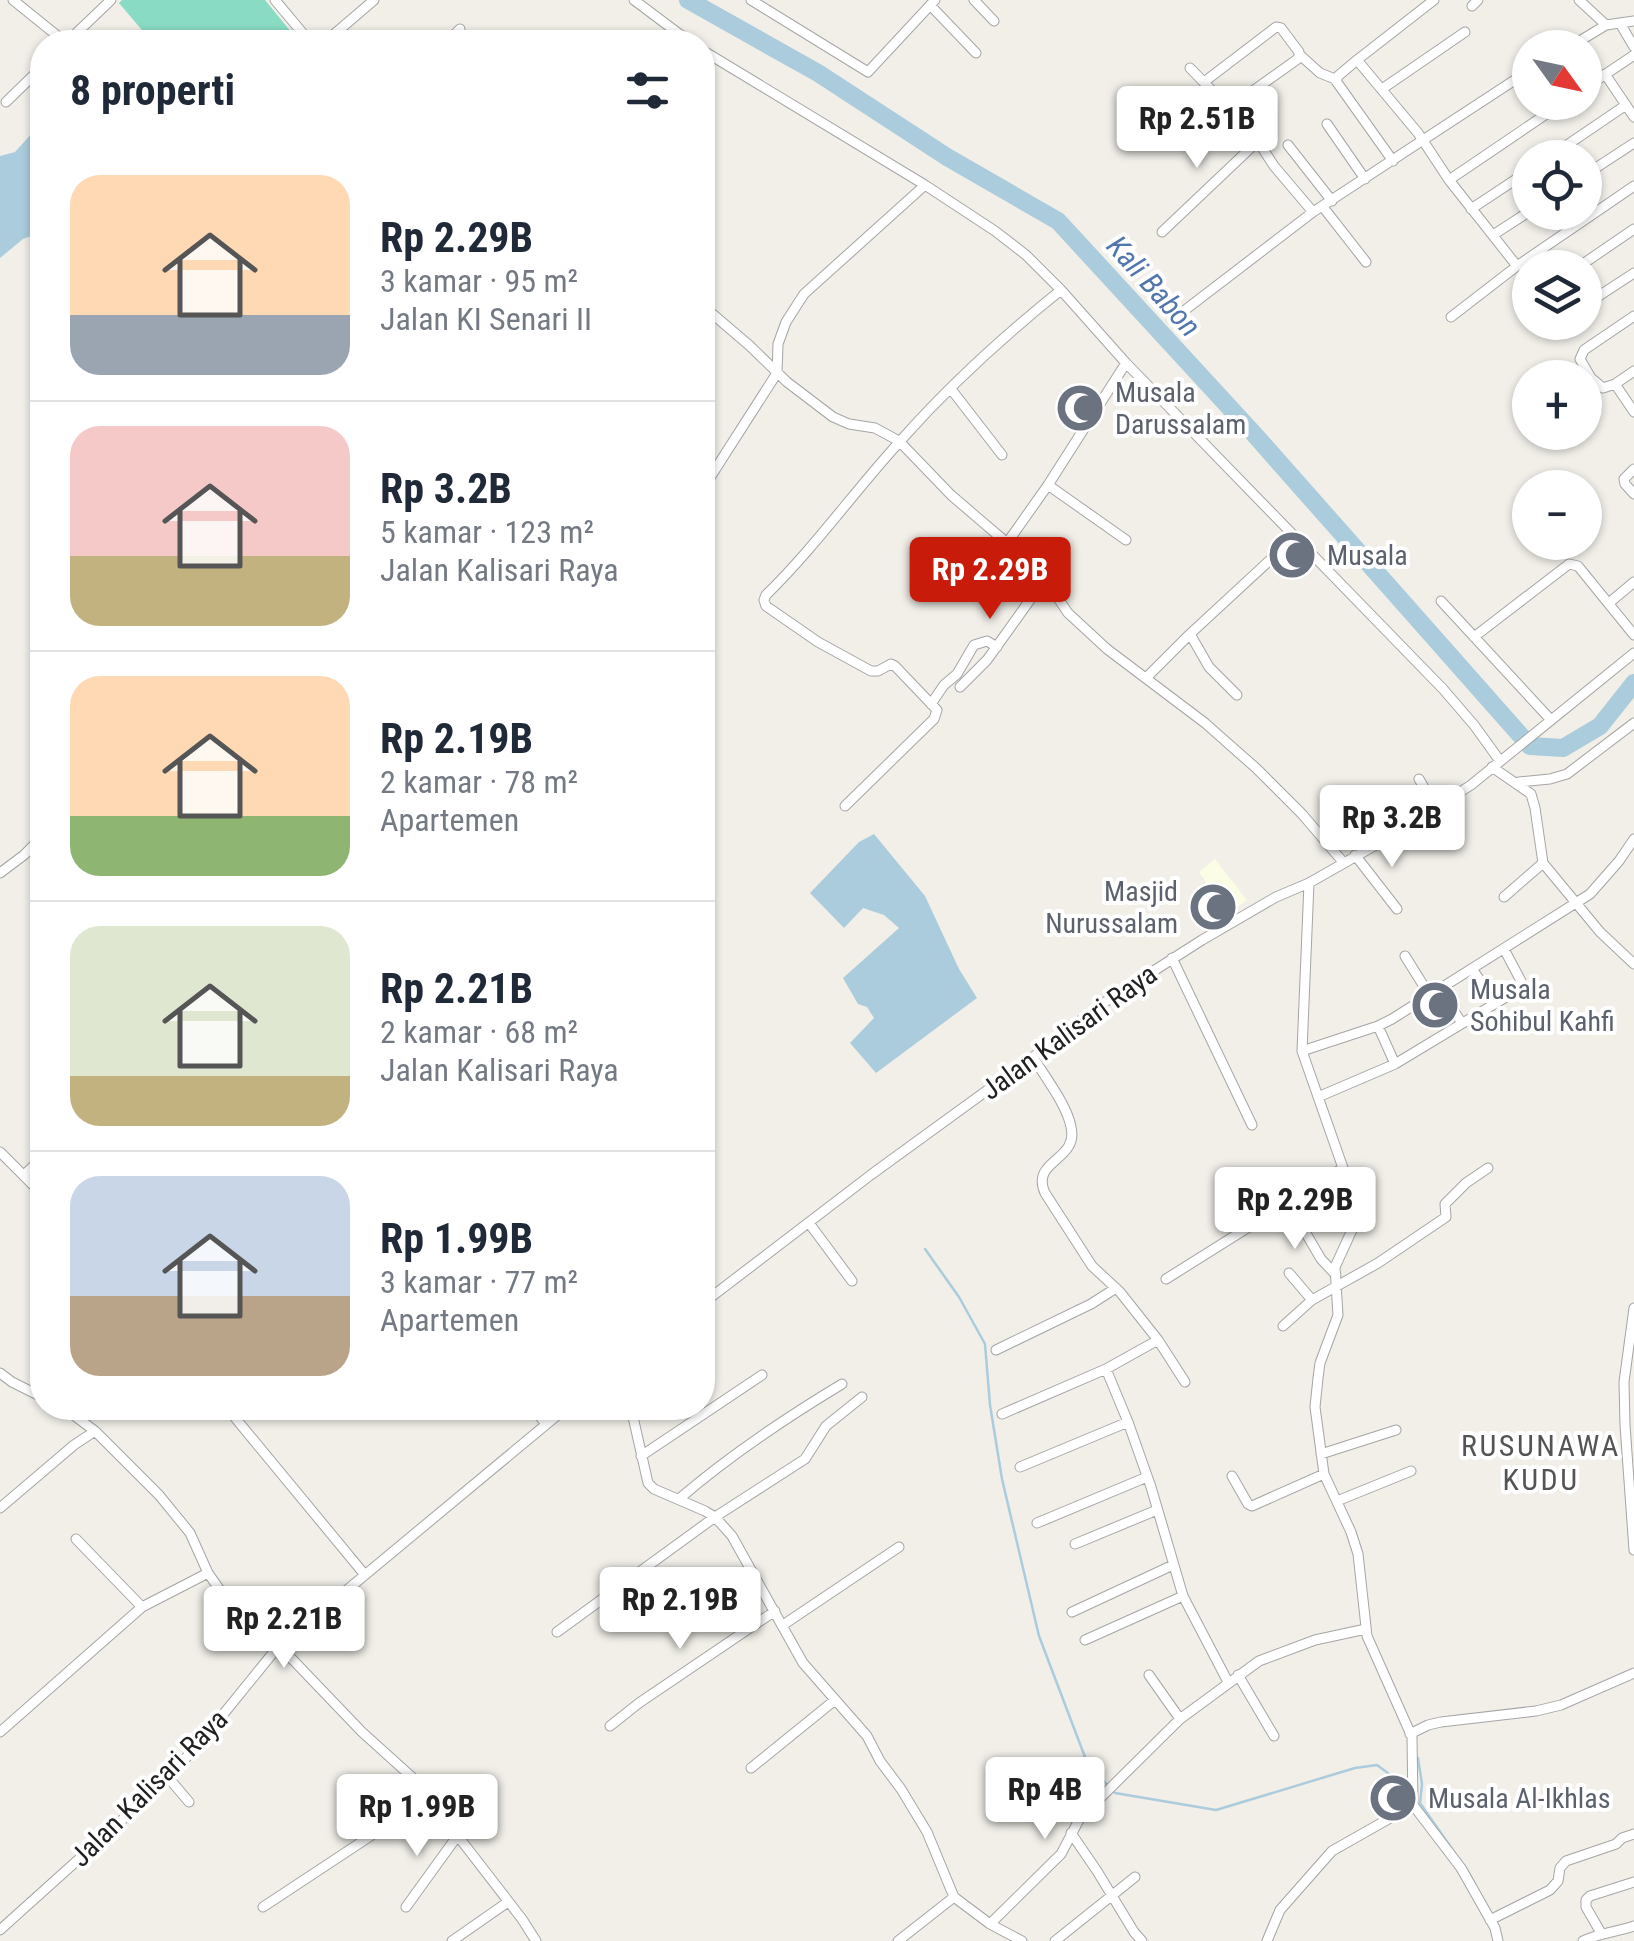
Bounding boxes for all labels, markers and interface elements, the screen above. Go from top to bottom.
north arrow [1512,30,1602,120]
map controls [1512,30,1602,560]
icon: filters [620,63,675,118]
text: 8 properti [70,66,235,115]
pin: Rp 2.51B [1094,86,1300,171]
text: Rp 2.51B [1139,99,1255,137]
button: locate [1512,140,1602,230]
text: Rp 2.29B [380,213,533,262]
icon: home [150,215,270,335]
water label: Kali Babon [1100,229,1208,343]
button: layers [1512,250,1602,340]
text: 3 kamar · 95 m² [380,262,578,300]
text: Jalan KI Senari II [380,300,592,338]
button: + [1512,360,1602,450]
place label: Musala Darussalam [1115,376,1246,441]
mosque icon: Musala Darussalam [1054,382,1106,434]
text: Rp 3.2B [380,464,512,513]
icon: home [150,466,270,586]
button: − [1512,470,1602,560]
text: 5 kamar · 123 m² [380,513,594,551]
mosque icon: Musala [1266,529,1318,581]
pin: Rp 2.29B [887,537,1093,622]
place label: Musala [1327,539,1408,572]
text: Rp 2.29B [932,550,1048,588]
text: Jalan Kalisari Raya [380,551,619,589]
text: Rp 2.19B [380,714,533,763]
icon: home [150,716,270,836]
text: 2 kamar · 78 m² [380,763,578,801]
pin: Rp 3.2B [1300,785,1484,870]
text: Rp 3.2B [1342,798,1442,836]
text: Apartemen [380,801,519,839]
place label: Masjid Nurussalam [1045,875,1178,940]
mosque icon: Masjid Nurussalam [1187,881,1239,933]
street label: Jalan Kalisari Raya [975,957,1163,1107]
text: Rp 2.21B [380,964,533,1013]
icon: home [150,966,270,1086]
place label: Musala Sohibul Kahfi [1470,973,1615,1038]
mosque icon: Musala Sohibul Kahfi [1409,979,1461,1031]
text: 2 kamar · 68 m² [380,1013,578,1051]
text: Jalan Kalisari Raya [380,1051,619,1089]
pin: Rp 2.29B [1192,1167,1398,1252]
text: Rp 2.29B [1237,1180,1353,1218]
text: Rp 1.99B [380,1214,533,1263]
icon: home [150,1216,270,1336]
text: 3 kamar · 77 m² [380,1263,578,1301]
text: Apartemen [380,1301,519,1339]
district label: RUSUNAWA KUDU [1461,1428,1621,1497]
pin: Rp 2.19B [577,1567,783,1652]
text: Rp 2.19B [622,1580,738,1618]
pin: Rp 2.21B [181,1586,387,1671]
text: Rp 2.21B [226,1599,342,1637]
street label: Jalan Kalisari Raya [64,1703,234,1873]
pin: Rp 4B [975,1757,1115,1842]
text: Rp 4B [1007,1770,1083,1808]
mosque icon: Musala Al-Ikhlas [1367,1772,1419,1824]
pin: Rp 1.99B [314,1774,520,1859]
place label: Musala Al-Ikhlas [1428,1782,1610,1815]
text: Rp 1.99B [359,1787,475,1825]

